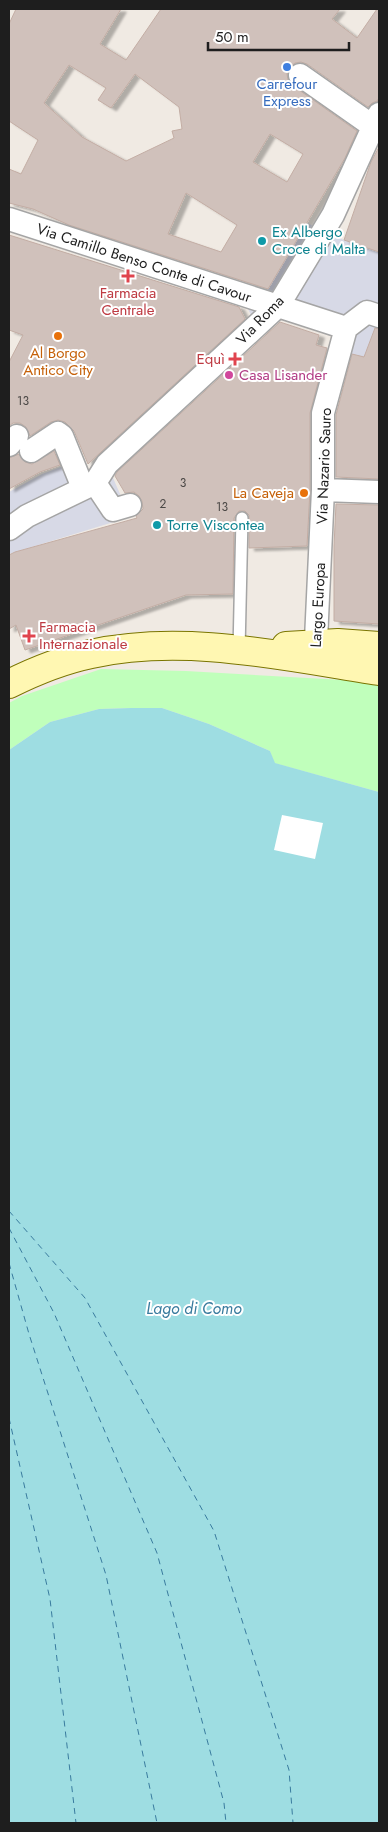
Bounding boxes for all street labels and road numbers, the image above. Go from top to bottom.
street label: Via Camillo Benso Conte di Cavour [34,218,255,308]
street label: Via Roma [231,290,289,350]
street label: Via Nazario Sauro [311,407,337,525]
street label: Largo Europa [305,562,331,648]

